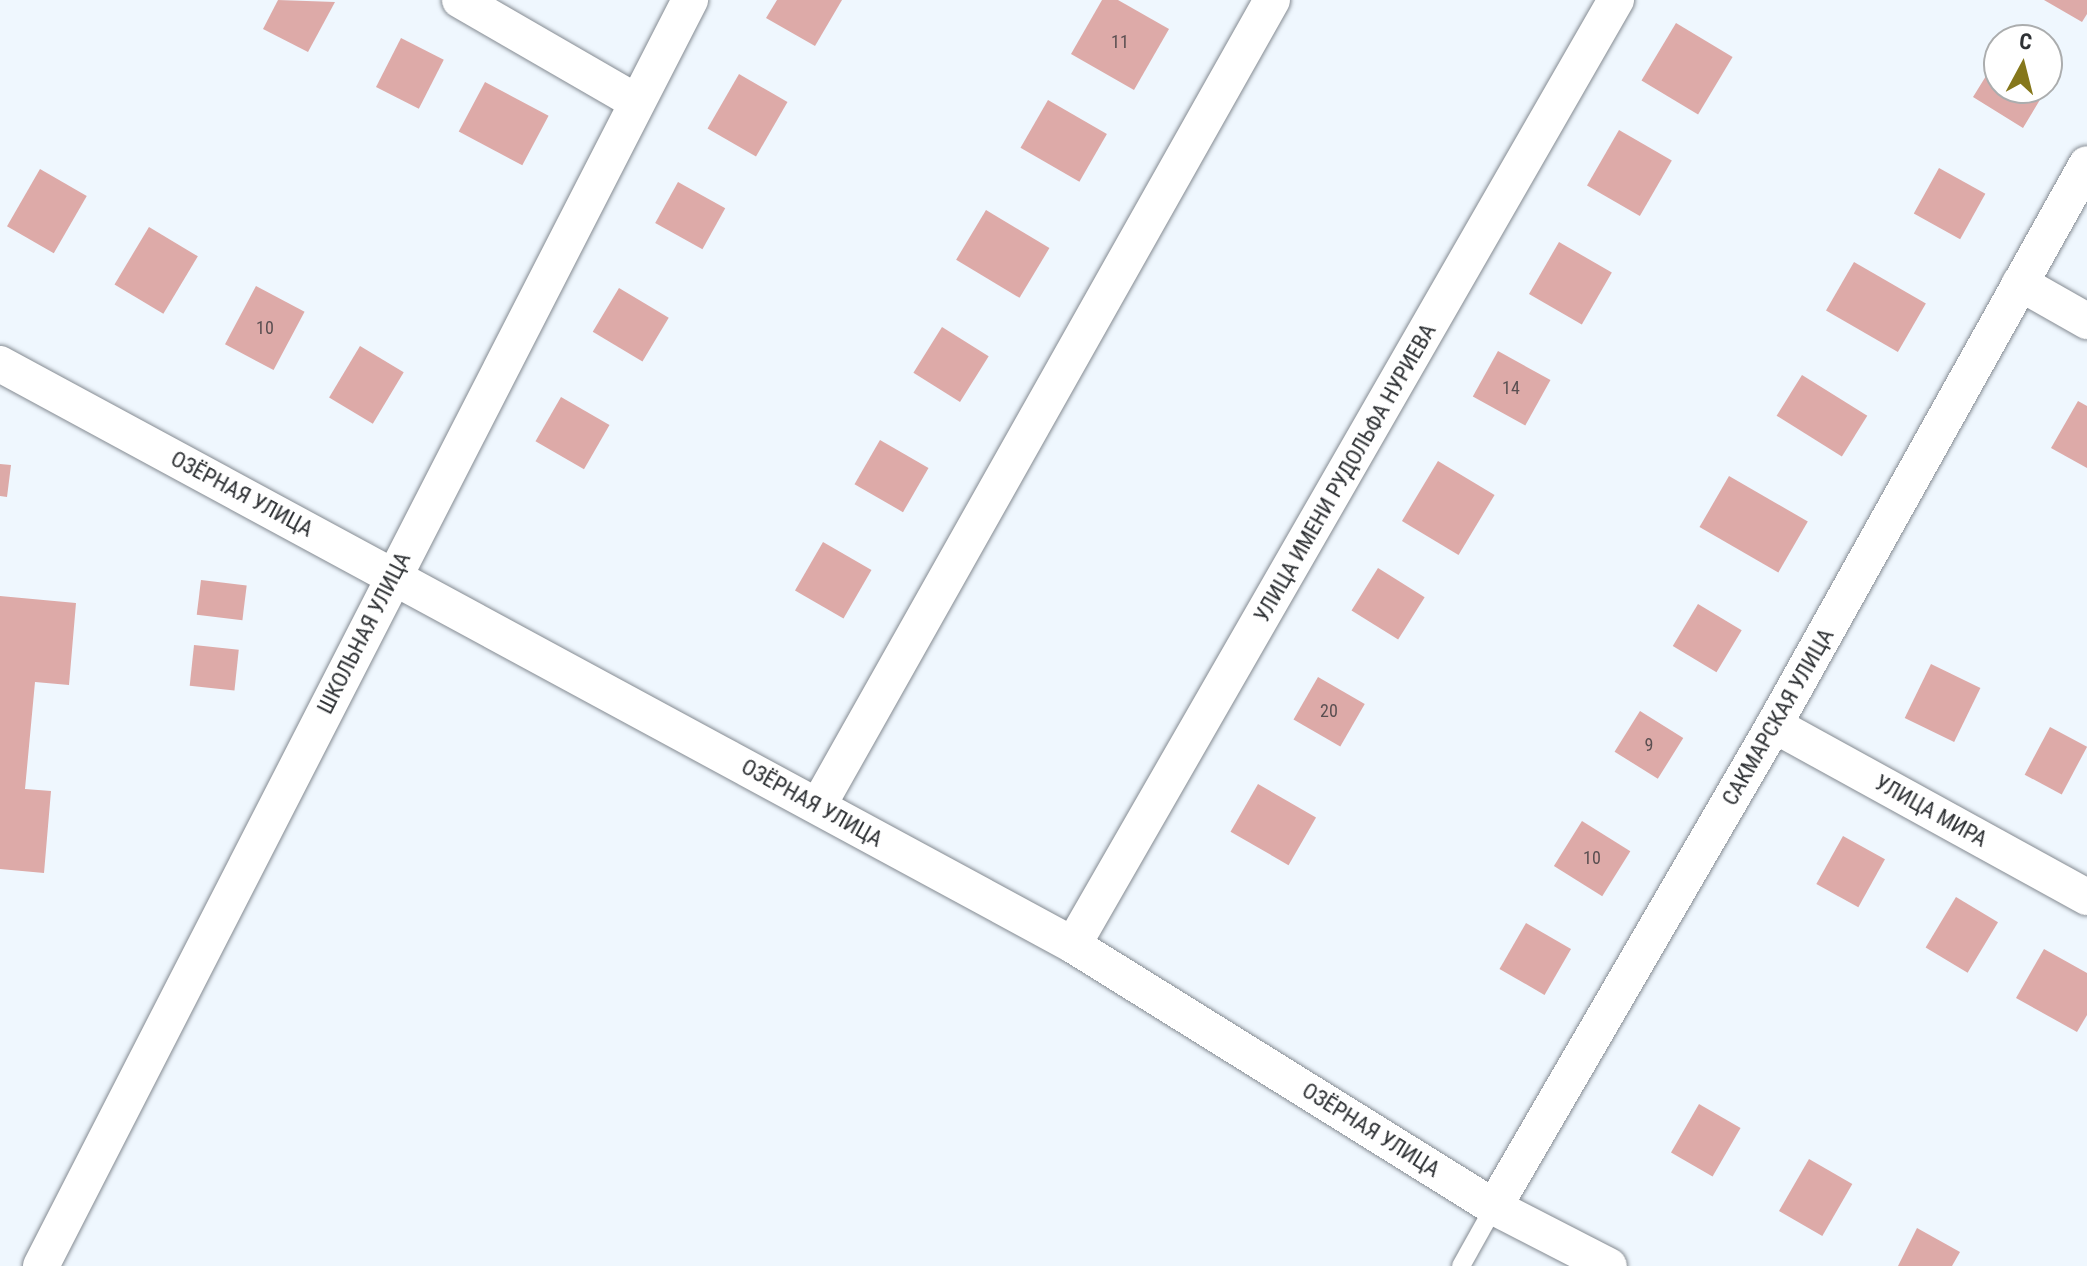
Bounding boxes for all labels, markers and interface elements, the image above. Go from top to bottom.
north arrow [1983,24,2063,104]
text: С [2018,28,2033,55]
house number: 11 [1111,31,1129,53]
house number: 10 [256,317,274,339]
street label: УЛИЦА ИМЕНИ РУДОЛЬФА НУРИЕВА [1249,319,1441,627]
house number: 14 [1502,377,1520,399]
street label: ОЗЁРНАЯ УЛИЦА [166,445,318,543]
street label: ШКОЛЬНАЯ УЛИЦА [312,548,416,718]
street label: САКМАРСКАЯ УЛИЦА [1717,624,1839,810]
house number: 20 [1320,700,1338,722]
house number: 9 [1645,734,1653,756]
street label: ОЗЁРНАЯ УЛИЦА [737,753,887,853]
street label: УЛИЦА МИРА [1870,769,1992,853]
house number: 10 [1583,847,1601,869]
street label: ОЗЁРНАЯ УЛИЦА [1297,1077,1445,1183]

